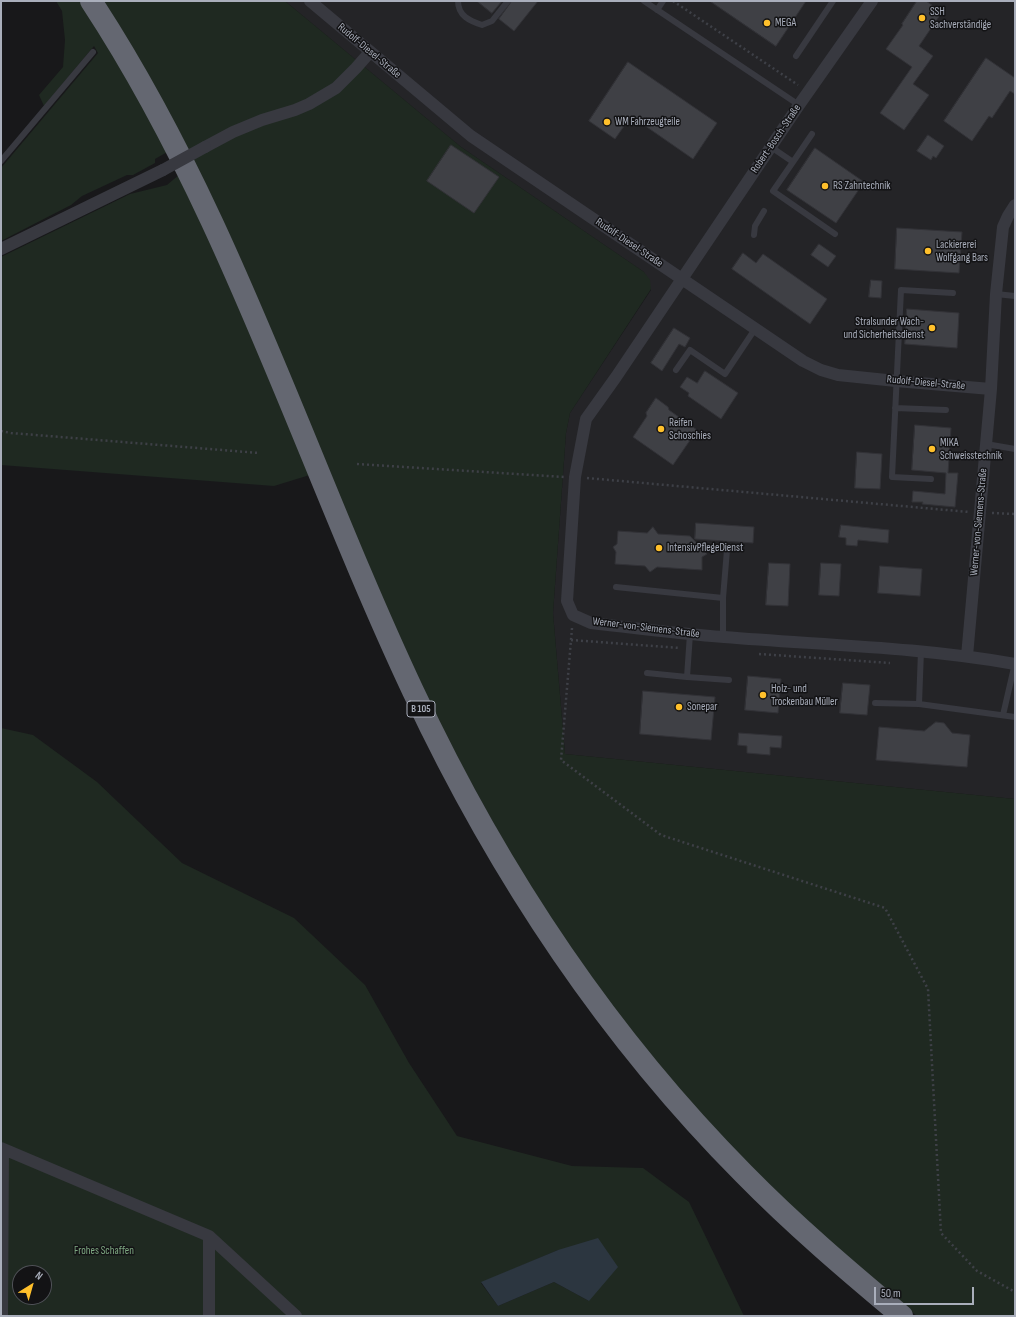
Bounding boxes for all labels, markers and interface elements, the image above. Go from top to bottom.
place label: SSH Sachverständige [930,5,991,31]
marker: SSH Sachverständige [917,13,927,23]
place label: MEGA [775,16,796,30]
marker: MEGA [762,18,772,28]
street label: Rudolf-Diesel-Straße [335,21,403,81]
street label: Robert-Bosch-Straße [748,102,804,176]
place label: WM Fahrzeugteile [615,115,680,129]
marker: WM Fahrzeugteile [602,117,612,127]
place label: RS Zahntechnik [833,179,890,193]
marker: RS Zahntechnik [820,181,830,191]
street label: Rudolf-Diesel-Straße [593,216,665,270]
place label: Lackiererei Wolfgang Bars [936,238,988,264]
marker: Lackiererei Wolfgang Bars [923,246,933,256]
place label: Stralsunder Wach- und Sicherheitsdienst [843,315,924,341]
marker: Stralsunder Wach- und Sicherheitsdienst [927,323,937,333]
street label: Rudolf-Diesel-Straße [886,373,966,393]
place label: Reifen Schoschies [669,416,711,442]
marker: Reifen Schoschies [656,424,666,434]
place label: MIKA Schweisstechnik [940,436,1002,462]
marker: MIKA Schweisstechnik [927,444,937,454]
street label: Werner-von-Siemens-Straße [968,468,990,576]
place label: IntensivPflegeDienst [667,541,743,555]
marker: IntensivPflegeDienst [654,543,664,553]
street label: Werner-von-Siemens-Straße [592,615,700,641]
place label: Holz- und Trockenbau Müller [771,682,838,708]
marker: Holz- und Trockenbau Müller [758,690,768,700]
place label: Sonepar [687,700,717,714]
road number: B 105 [407,701,435,717]
marker: Sonepar [674,702,684,712]
park label: Frohes Schaffen [74,1244,134,1258]
north arrow [12,1265,52,1305]
text: N [33,1269,45,1283]
scale bar [876,1279,976,1305]
text: 50 m [881,1286,901,1301]

